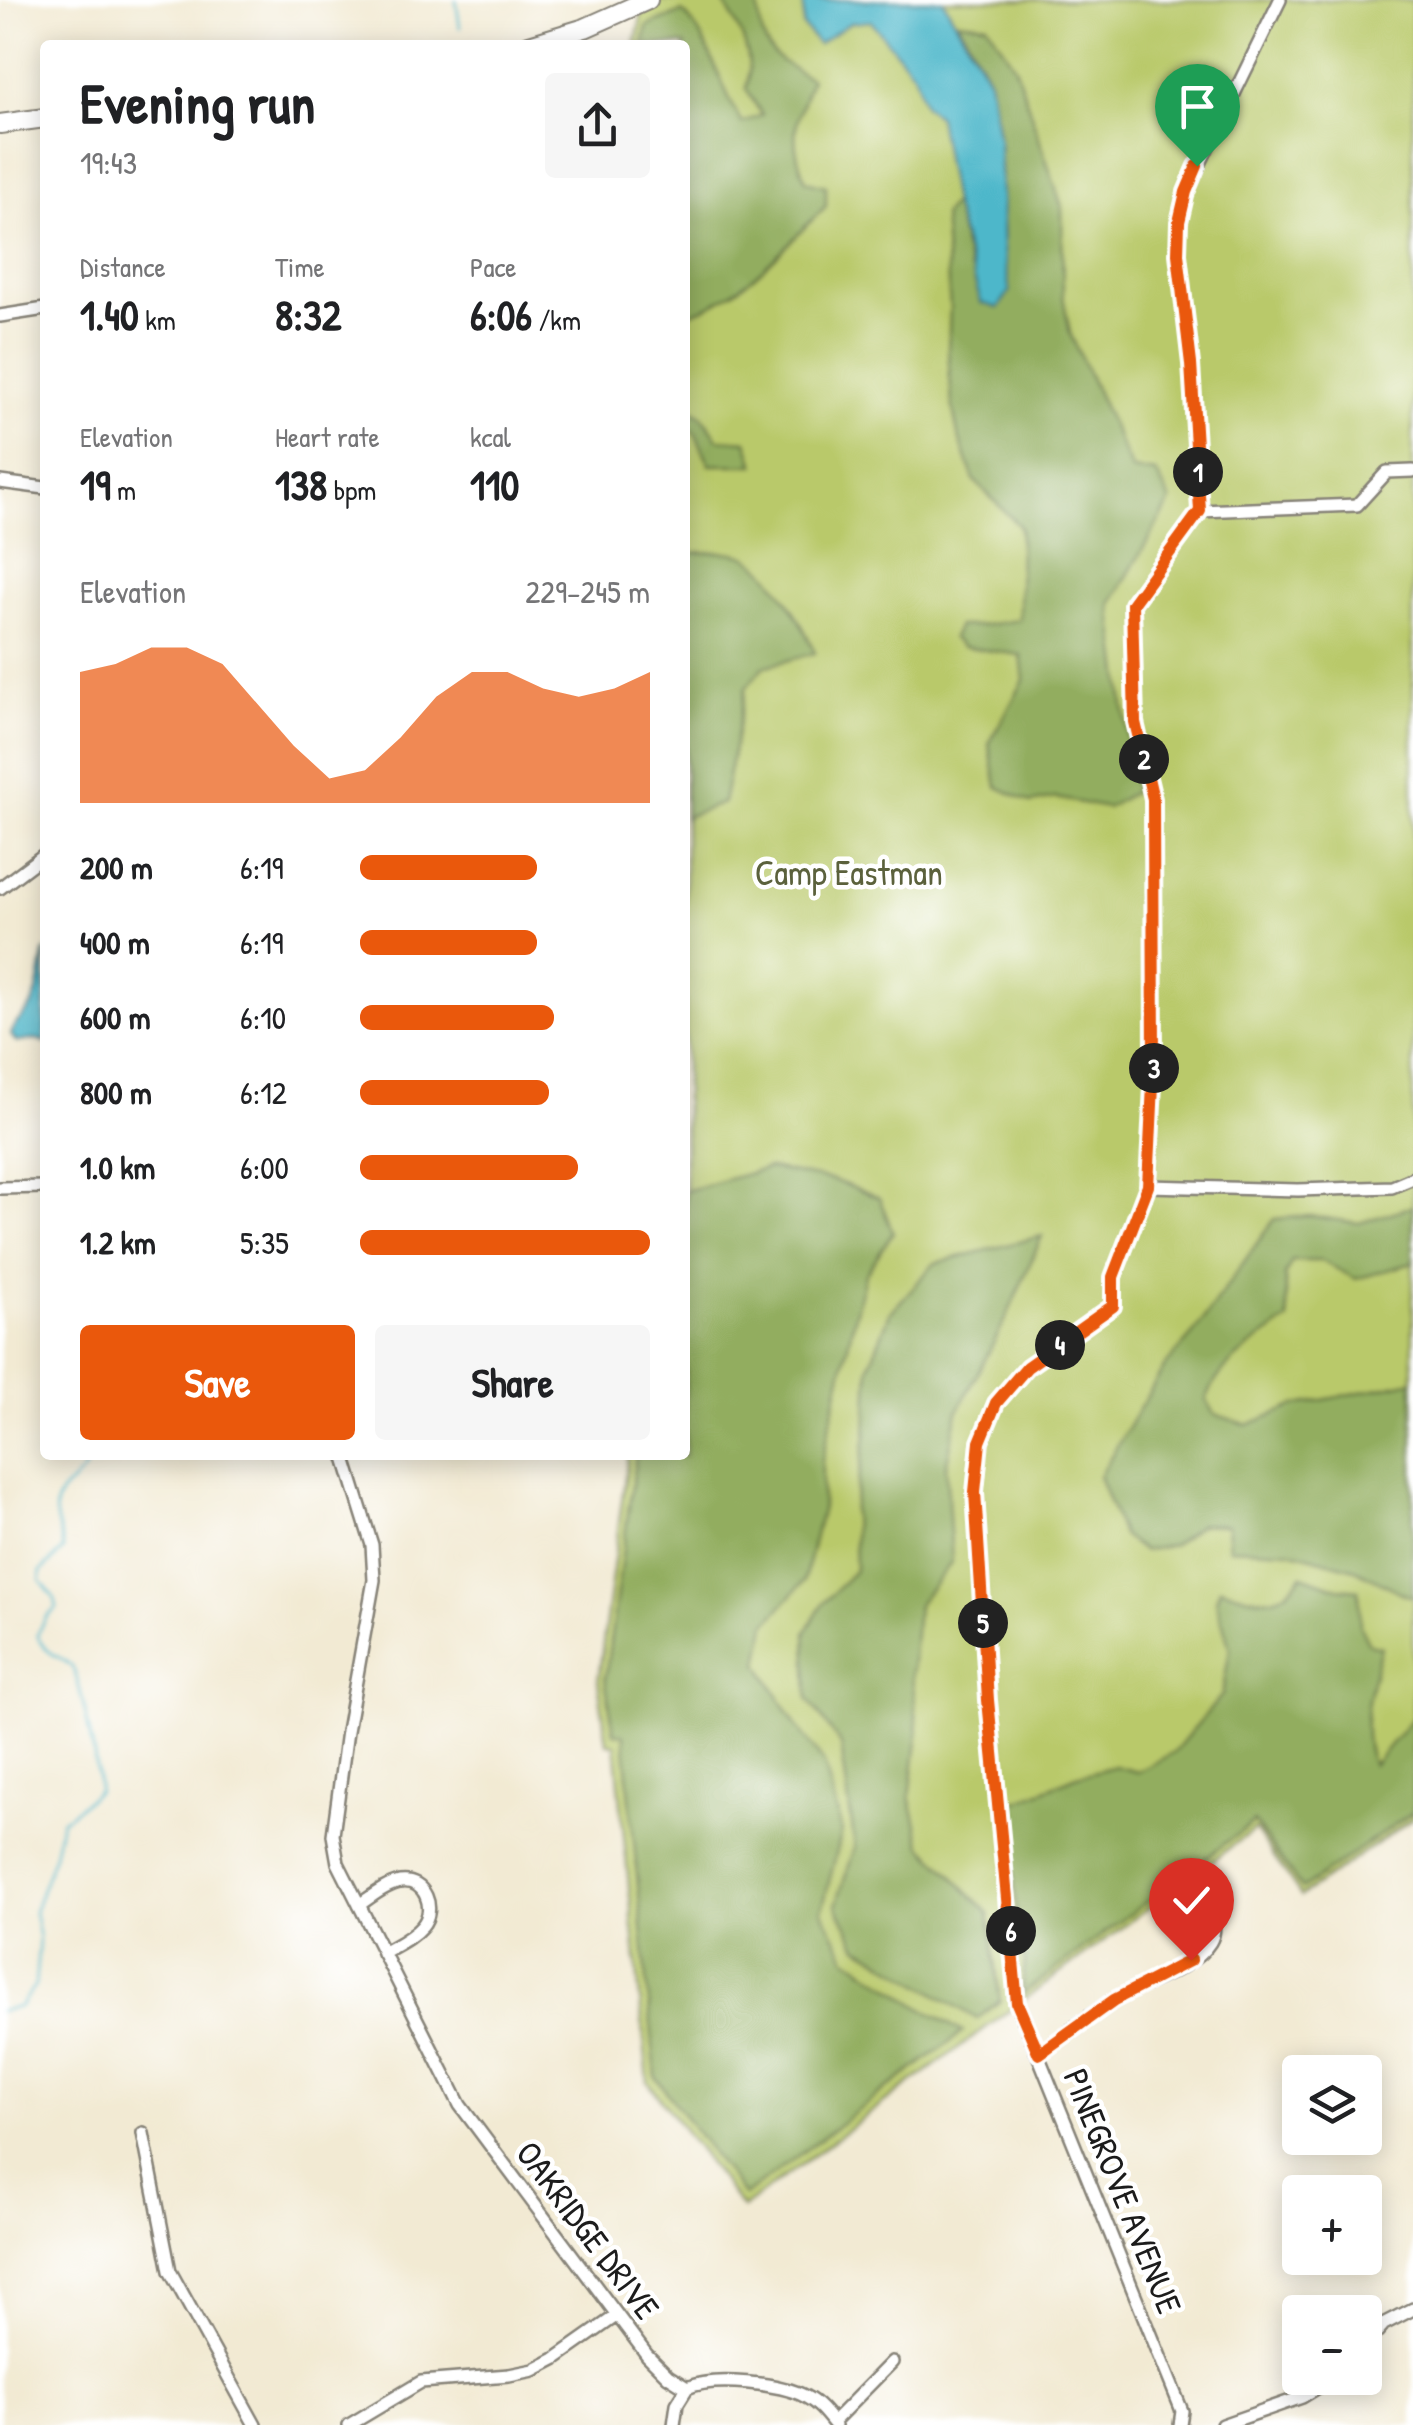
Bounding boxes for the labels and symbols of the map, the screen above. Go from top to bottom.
pin [1155,64,1240,167]
pin: 1 [1173,447,1223,497]
pin: 2 [1119,734,1169,784]
park label: Camp Eastman [755,849,943,896]
pin: 3 [1129,1043,1179,1093]
pin: 4 [1035,1320,1085,1370]
pin: 5 [958,1598,1008,1648]
pin [1149,1858,1234,1961]
pin: 6 [986,1906,1036,1956]
street label: PINEGROVE AVENUE [1053,2062,1193,2320]
street label: OAKRIDGE DRIVE [506,2131,670,2329]

